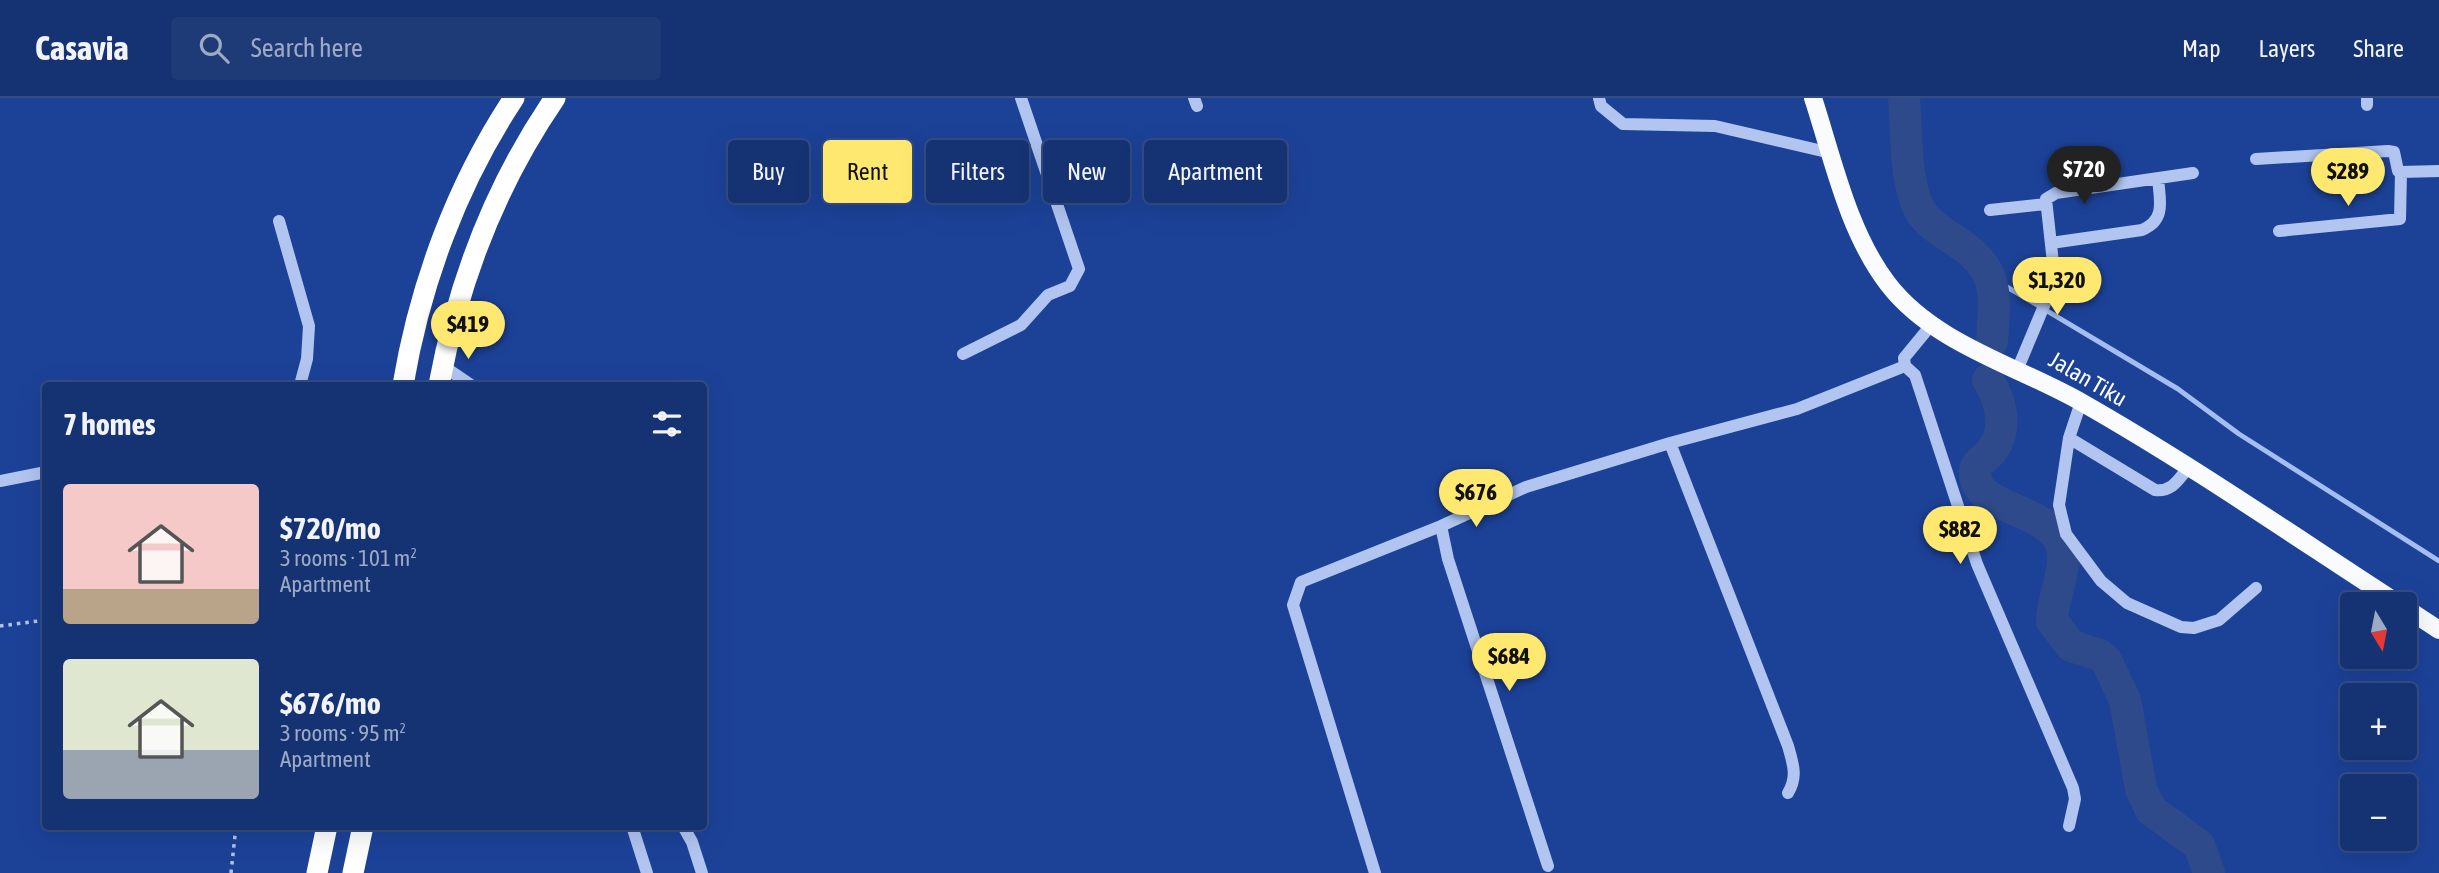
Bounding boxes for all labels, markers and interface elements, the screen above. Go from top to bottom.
search box [171,17,661,80]
text: Casavia [35,29,129,67]
icon: search [195,29,233,67]
text: Search here [251,33,363,63]
text: Map [2182,35,2221,62]
text: Layers [2259,35,2315,62]
text: Share [2353,35,2404,62]
chip: Buy [728,140,809,203]
chip: Rent [823,140,912,203]
chip: Filters [926,140,1029,203]
chip: New [1043,140,1130,203]
chip: Apartment [1144,140,1287,203]
pin: $720 [2043,146,2125,206]
pin: $289 [2307,148,2389,208]
text: $720 [2063,156,2105,182]
text: $289 [2327,158,2369,184]
pin: $1,320 [2000,258,2114,317]
text: $1,320 [2029,267,2086,293]
pin: $419 [427,302,509,361]
text: $419 [447,311,489,337]
street label: Jalan Tiku [2045,346,2131,412]
icon: filters [648,405,686,443]
text: 7 homes [63,407,156,441]
pin: $676 [1435,470,1517,529]
text: $676 [1455,479,1497,505]
pin: $882 [1919,506,2001,566]
text: $720/mo [280,511,381,545]
icon: home [119,512,203,596]
text: $882 [1939,516,1981,542]
text: 3 rooms · 101 m² [280,545,417,571]
text: Apartment [280,571,371,597]
north arrow [2340,592,2417,668]
map controls [2340,592,2417,851]
pin: $684 [1468,634,1550,693]
text: $684 [1488,643,1530,669]
button: + [2340,683,2417,760]
text: $676/mo [280,686,381,720]
icon: home [119,687,203,771]
text: 3 rooms · 95 m² [280,720,406,746]
text: Apartment [280,746,371,772]
button: − [2340,774,2417,851]

